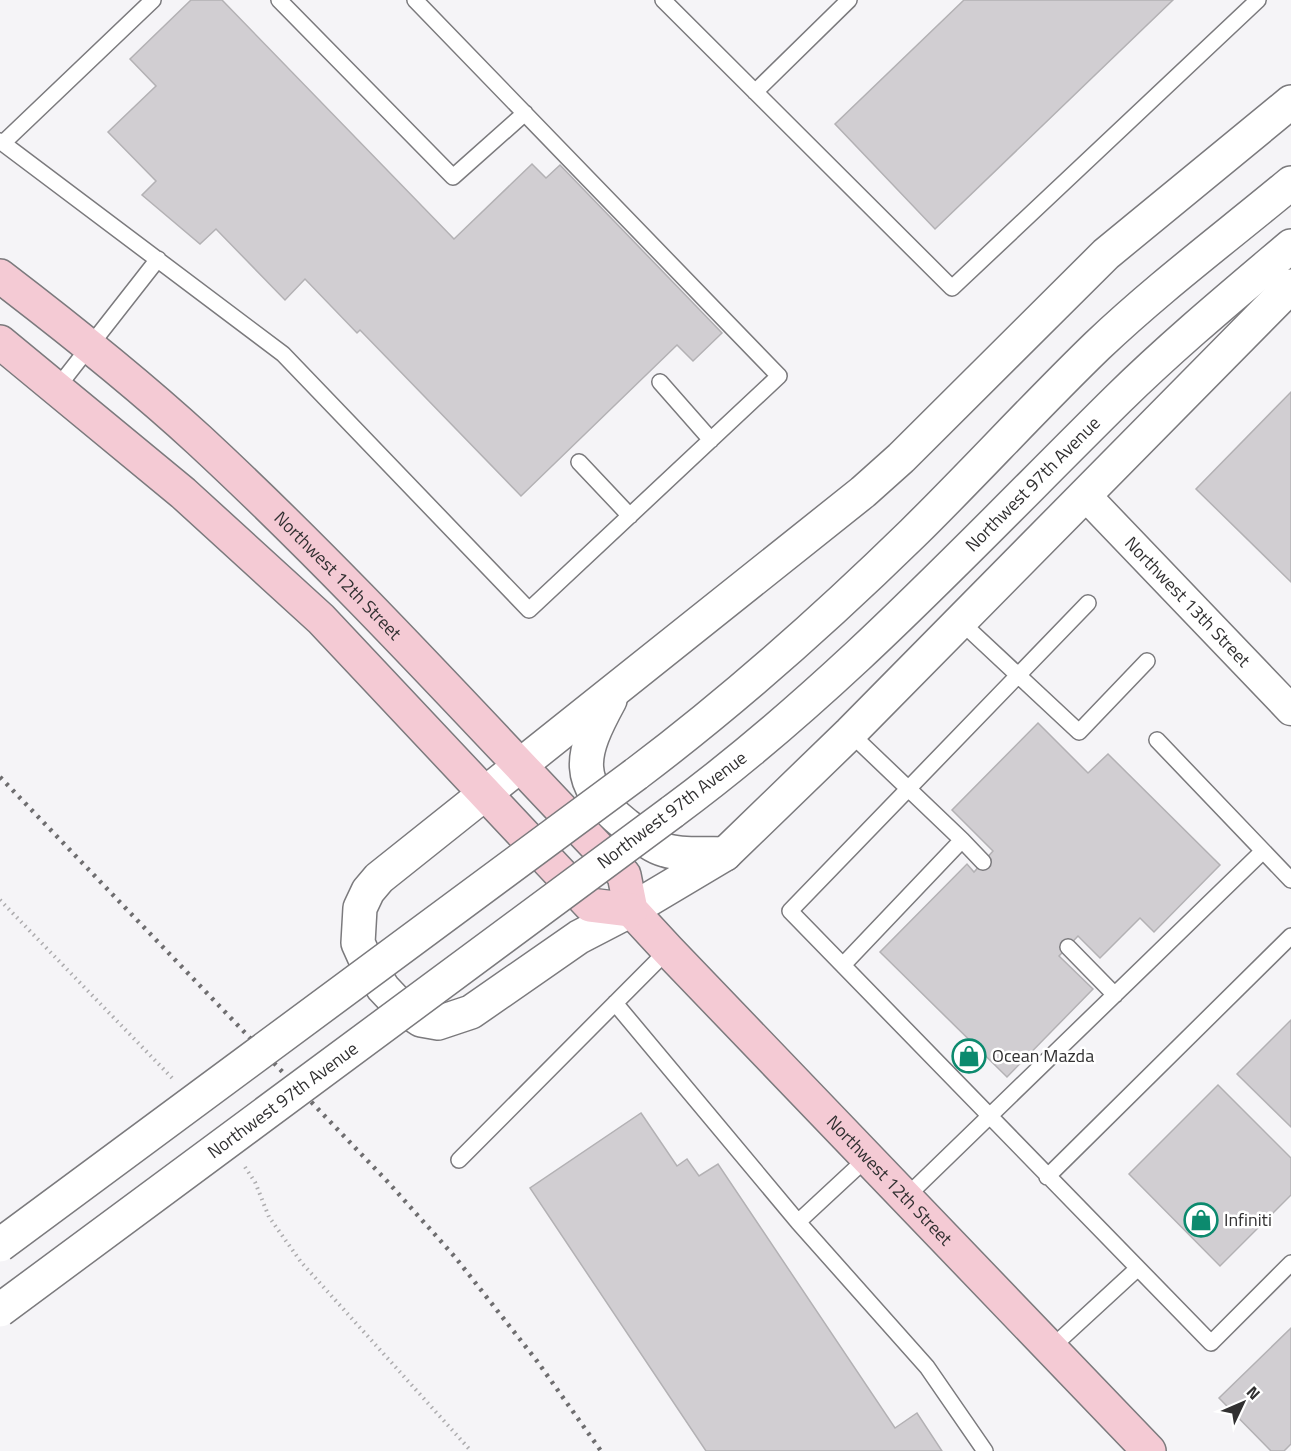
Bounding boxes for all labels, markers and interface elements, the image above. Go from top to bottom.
street label: Northwest 97th Avenue [959,410,1106,558]
street label: Northwest 12th Street [268,505,409,646]
street label: Northwest 13th Street [1119,530,1257,673]
street label: Northwest 97th Avenue [591,744,752,875]
street label: Northwest 97th Avenue [202,1035,364,1165]
shop icon: Ocean Mazda [951,1038,987,1074]
place label: Ocean Mazda [992,1042,1094,1069]
street label: Northwest 12th Street [820,1109,959,1252]
shop icon: Infiniti [1183,1202,1219,1238]
place label: Infiniti [1224,1206,1272,1233]
north arrow [1213,1373,1273,1433]
text: N [1241,1380,1266,1405]

